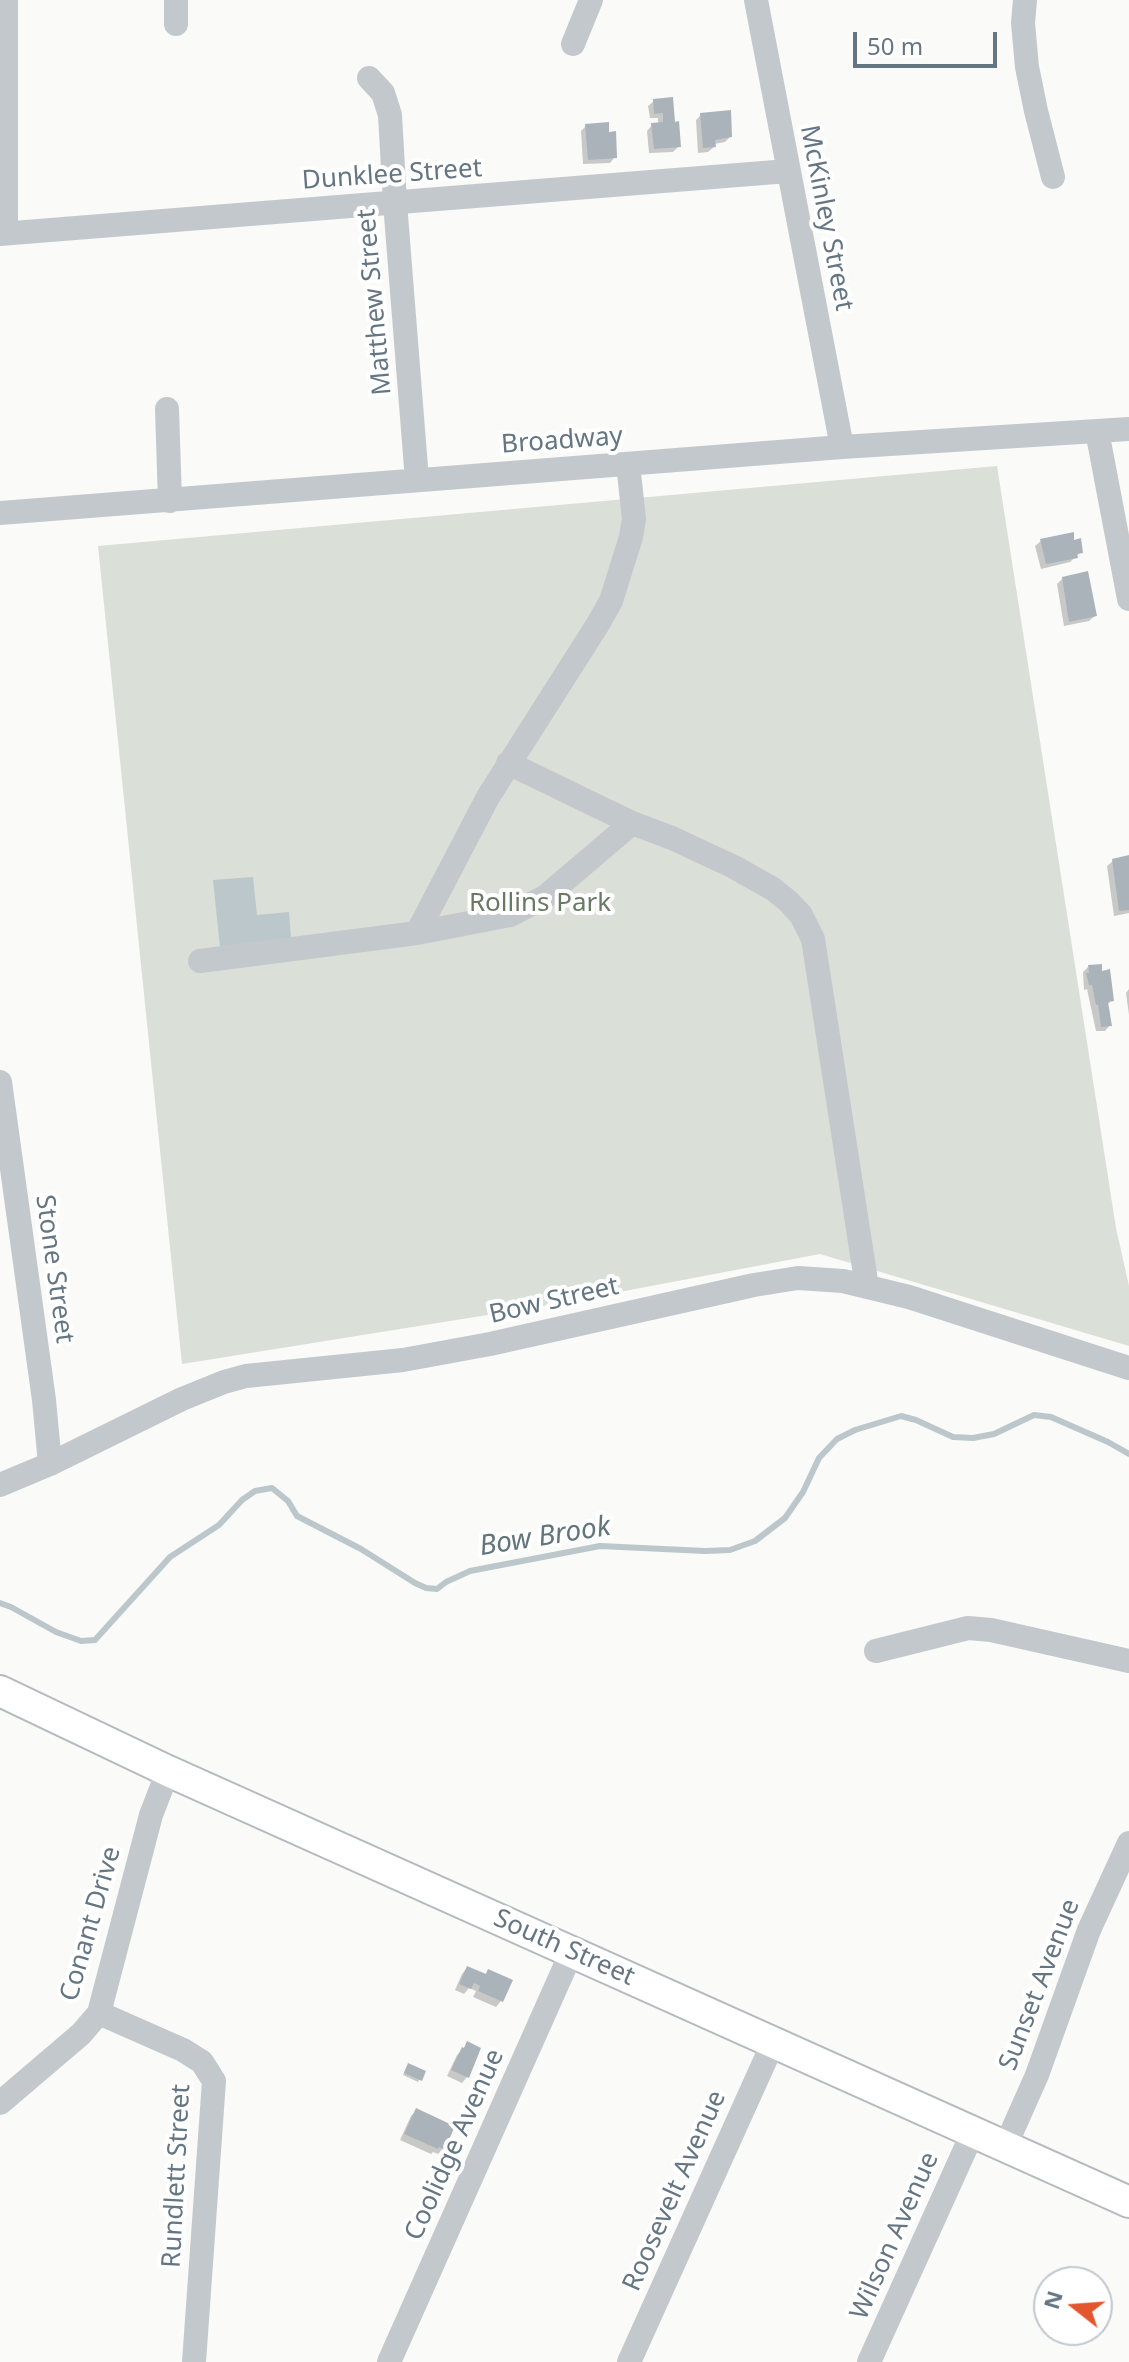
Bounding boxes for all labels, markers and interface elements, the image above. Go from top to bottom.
scale bar [857,16,1001,66]
text: 50 m [867,29,923,62]
street label: McKinley Street [793,123,859,313]
street label: Dunklee Street [301,153,483,197]
street label: Matthew Street [351,208,399,396]
street label: Broadway [500,421,624,461]
park label: Rollins Park [469,888,611,920]
street label: Stone Street [28,1193,80,1345]
street label: Bow Street [486,1271,622,1331]
water label: Bow Brook [477,1510,613,1564]
street label: Conant Drive [54,1843,128,2005]
street label: Sunset Avenue [993,1895,1087,2075]
street label: South Street [489,1903,639,1993]
street label: Coolidge Avenue [399,2045,511,2245]
street label: Rundlett Street [157,2083,197,2269]
street label: Roosevelt Avenue [617,2086,733,2296]
street label: Wilson Avenue [844,2147,946,2325]
north arrow [1033,2266,1113,2346]
text: N [1035,2287,1069,2313]

